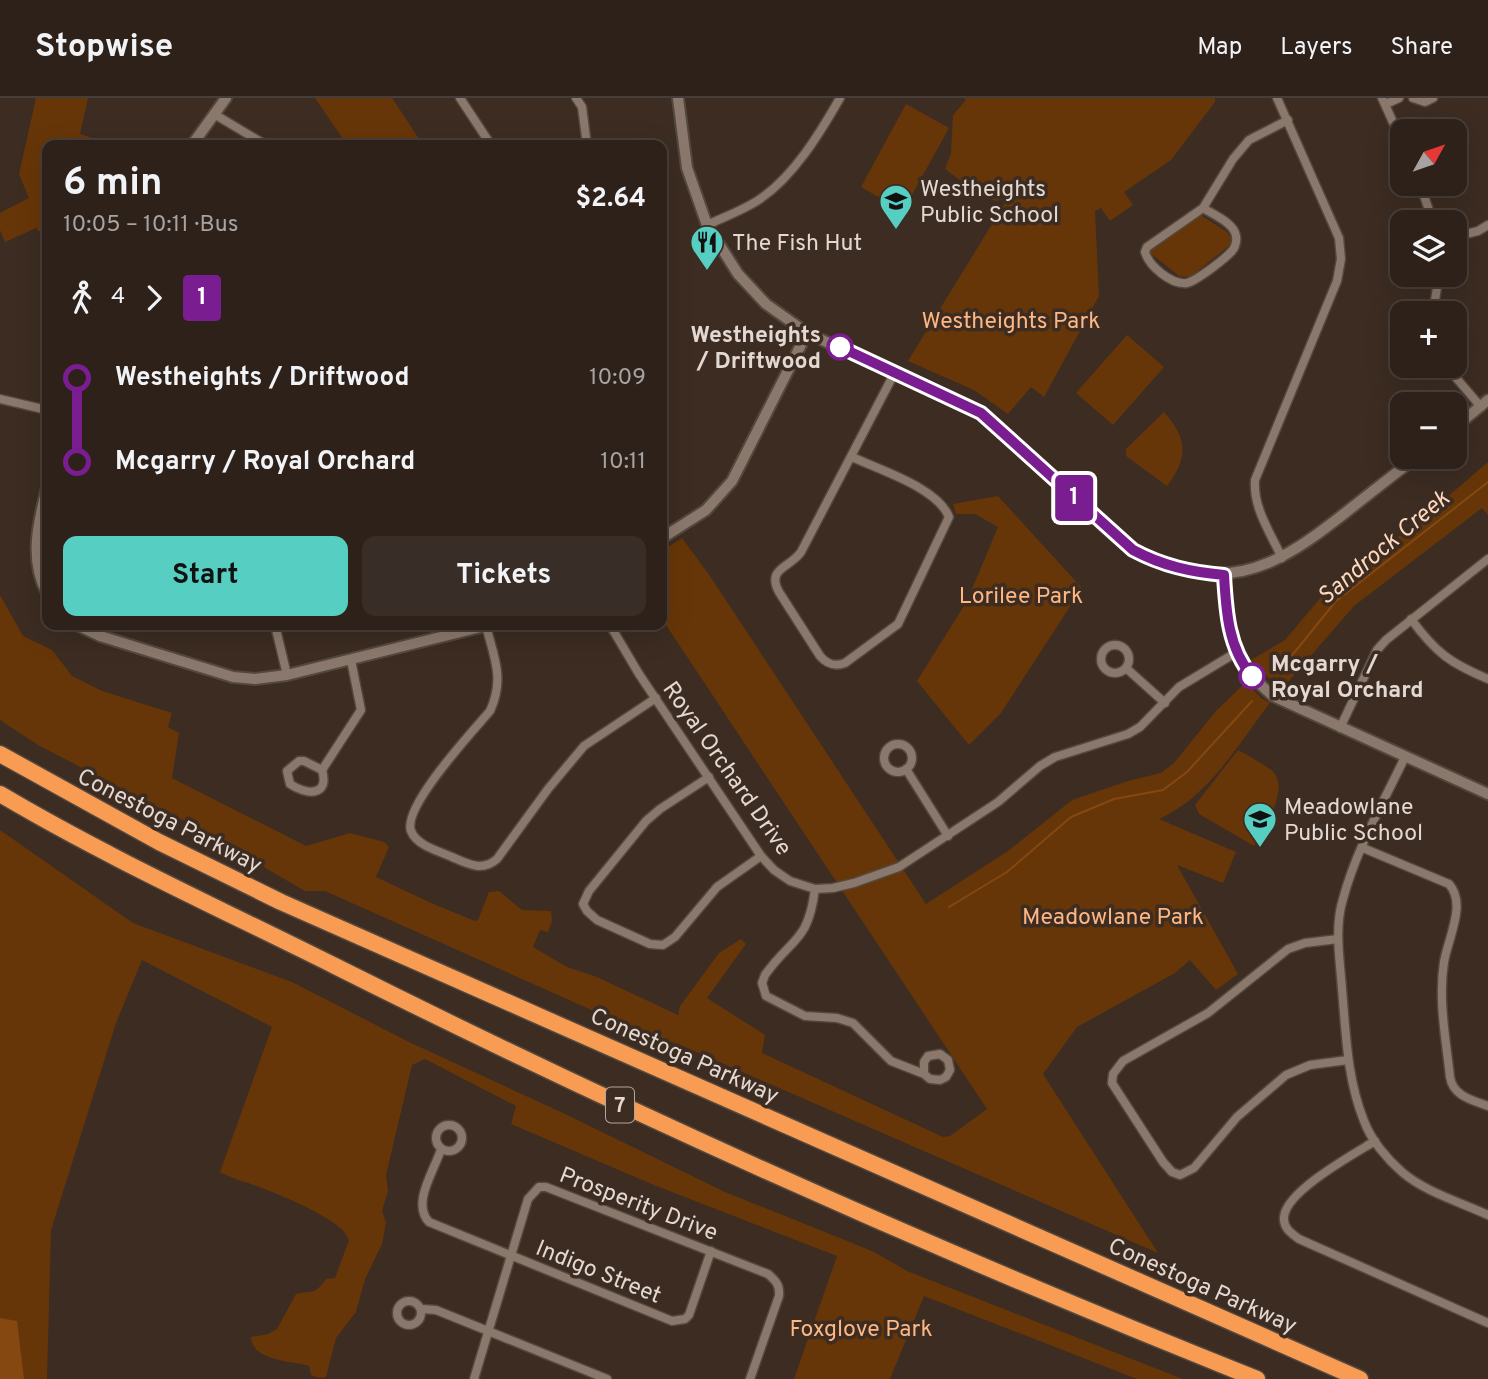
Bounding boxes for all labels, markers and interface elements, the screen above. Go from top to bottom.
text: Stopwise [35,27,173,69]
text: Map [1197,33,1242,63]
text: Layers [1280,33,1352,63]
text: Share [1390,33,1453,63]
north arrow [1390,119,1466,196]
map controls [1390,119,1467,469]
text: 6 min [63,160,162,209]
place label: Westheights Public School [920,176,1059,231]
school or university icon: Westheights Public School [877,182,915,231]
text: $2.64 [575,183,646,216]
button: layers [1390,210,1467,287]
text: 10:05 – 10:11 · Bus [63,211,238,240]
restaurant icon: The Fish Hut [688,223,726,272]
place label: The Fish Hut [732,230,862,259]
icon: walk [63,279,101,317]
icon: forward [135,279,173,317]
text: 4 [111,283,125,312]
text: 1 [197,283,207,313]
button: + [1390,301,1467,378]
park label: Westheights Park [921,308,1101,337]
place label: Westheights / Driftwood [691,322,821,377]
marker: Westheights / Driftwood [827,334,853,360]
text: Westheights / Driftwood [115,362,409,395]
text: 10:09 [589,364,646,393]
button: − [1390,392,1467,469]
text: Mcgarry / Royal Orchard [115,446,415,479]
text: 10:11 [600,448,646,477]
line badge: 1 [1051,475,1097,521]
text: 1 [1069,483,1079,513]
water label: Sandrock Creek [1312,484,1457,612]
button: Start [63,536,348,616]
button: Tickets [362,536,646,616]
park label: Lorilee Park [959,583,1083,612]
place label: Mcgarry / Royal Orchard [1271,651,1424,706]
marker: Mcgarry / Royal Orchard [1239,663,1265,689]
street label: Royal Orchard Drive [655,677,797,862]
street label: Conestoga Parkway [72,763,266,881]
place label: Meadowlane Public School [1284,794,1423,849]
school or university icon: Meadowlane Public School [1241,800,1279,849]
park label: Meadowlane Park [1022,904,1204,933]
street label: Conestoga Parkway [585,1003,783,1112]
road number: 7 [606,1088,634,1122]
street label: Prosperity Drive [555,1162,721,1249]
street label: Conestoga Parkway [1103,1233,1301,1342]
street label: Indigo Street [531,1235,665,1312]
park label: Foxglove Park [789,1316,933,1345]

